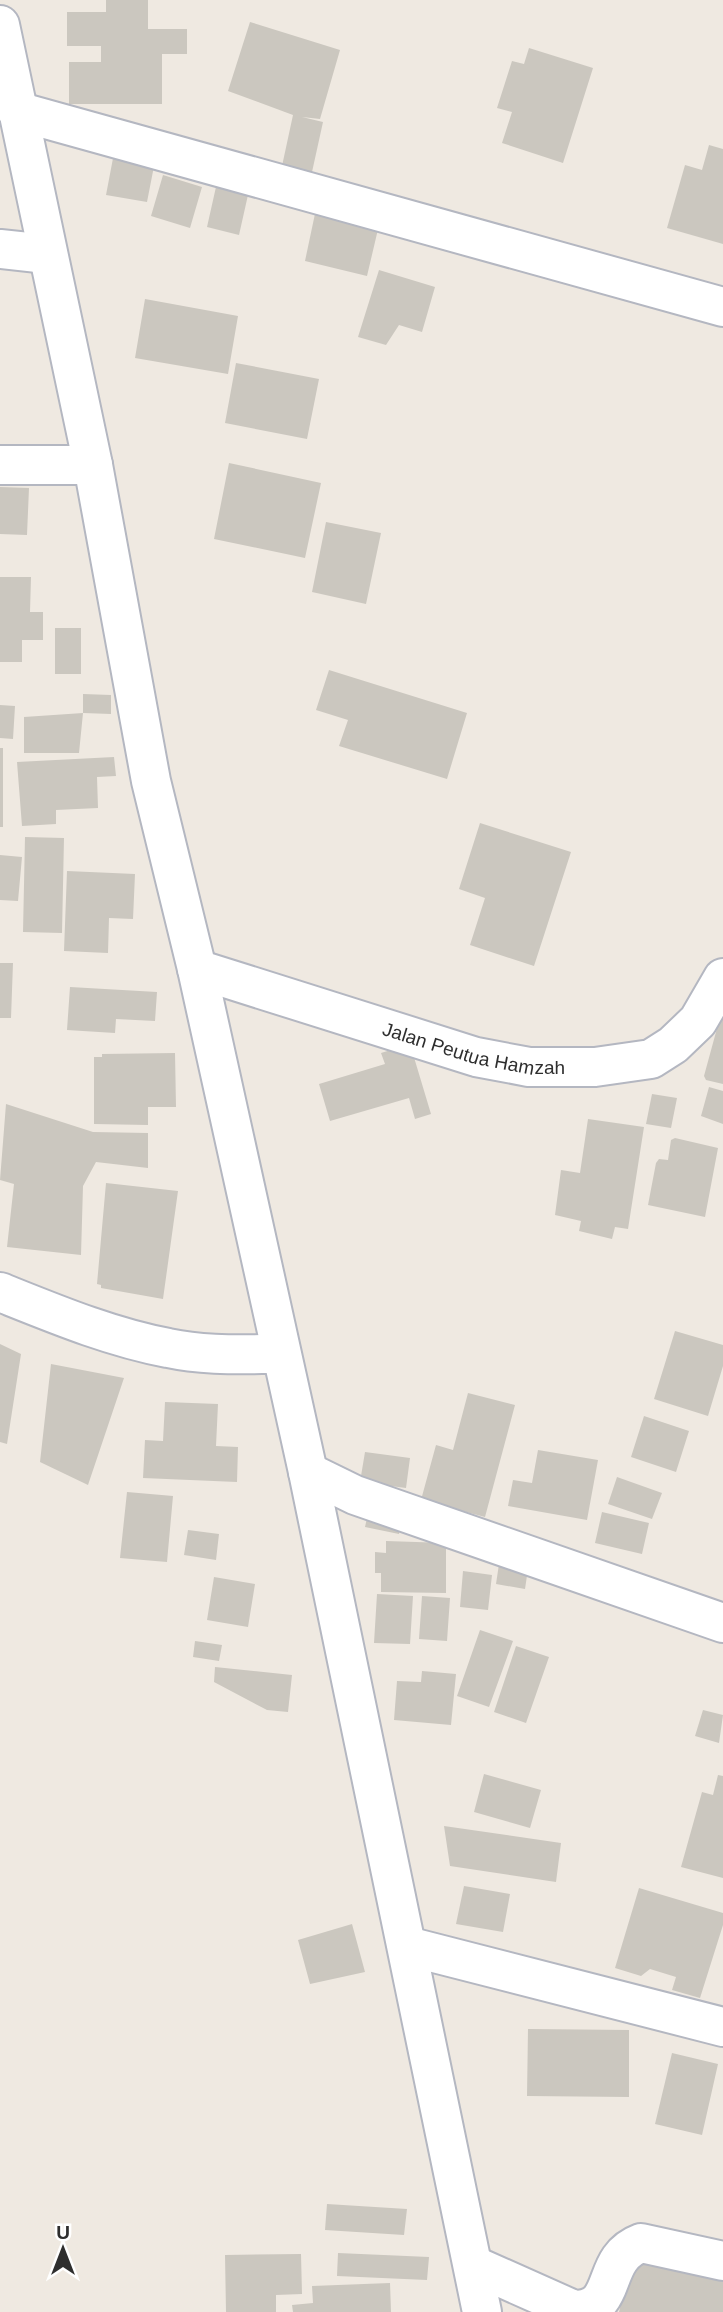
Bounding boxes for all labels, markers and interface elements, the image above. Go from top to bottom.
street label: Jalan Peutua Hamzah [380,1018,565,1079]
north arrow [28,2214,98,2284]
text: U [56,2222,70,2243]

